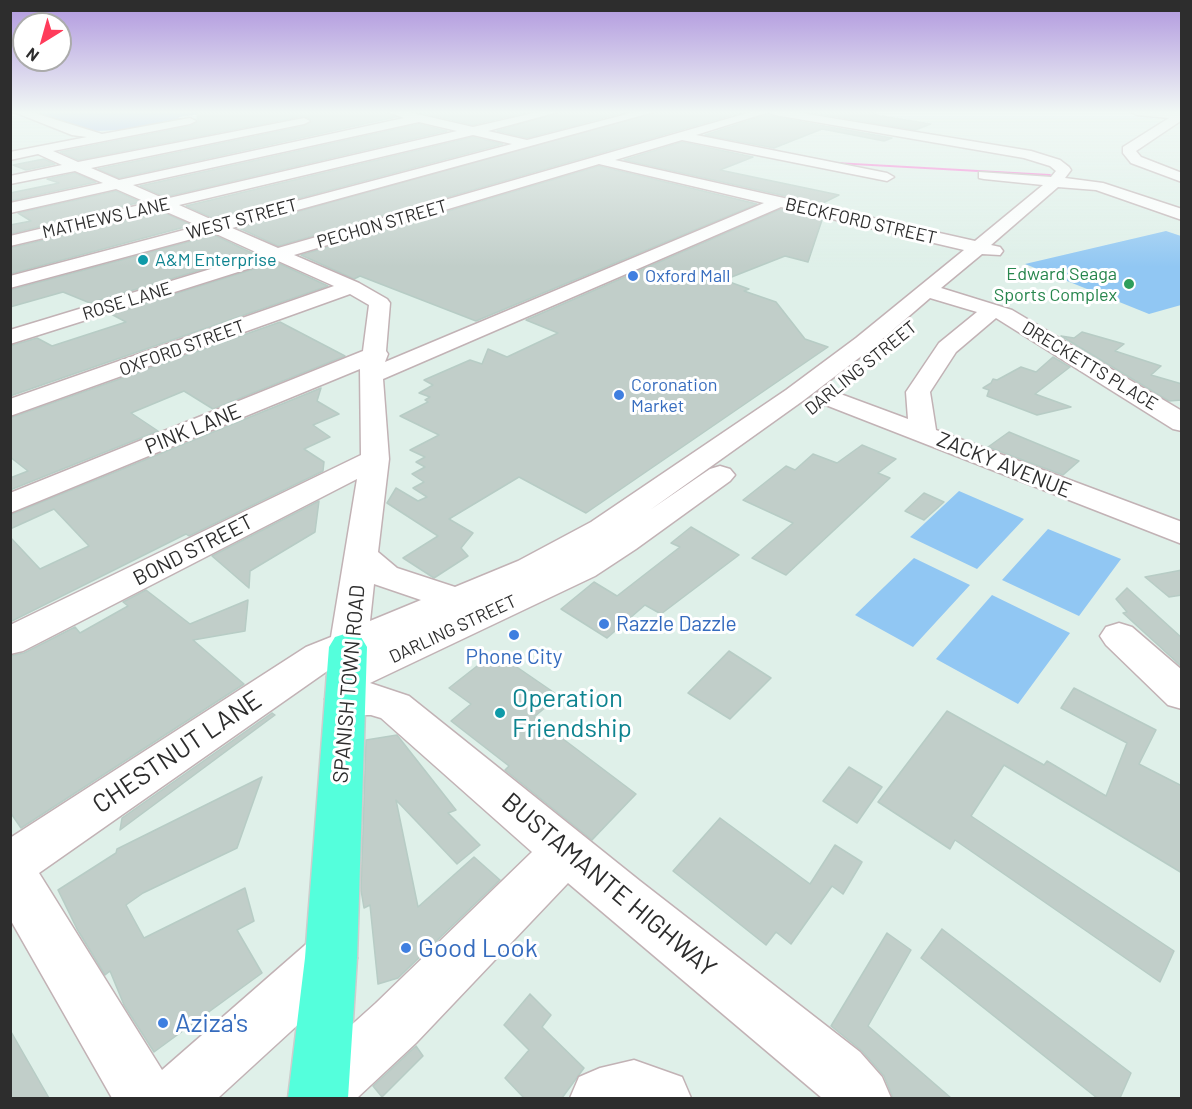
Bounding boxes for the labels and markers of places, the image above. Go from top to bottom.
place label: A&M Enterprise [155,249,277,271]
marker: A&M Enterprise [136,253,150,267]
place label: Edward Seaga Sports Complex [994,263,1117,306]
place label: Oxford Mall [645,265,730,287]
marker: Oxford Mall [626,269,640,283]
marker: Edward Seaga Sports Complex [1122,277,1136,291]
place label: Coronation Market [631,374,717,416]
marker: Coronation Market [612,388,626,402]
place label: Razzle Dazzle [616,611,737,637]
marker: Razzle Dazzle [597,617,611,631]
marker: Phone City [507,628,521,642]
place label: Phone City [465,644,563,670]
place label: Operation Friendship [512,682,632,744]
marker: Operation Friendship [493,706,507,720]
place label: Good Look [418,932,538,964]
marker: Good Look [399,941,413,955]
place label: Aziza's [175,1007,248,1039]
marker: Aziza's [156,1016,170,1030]

